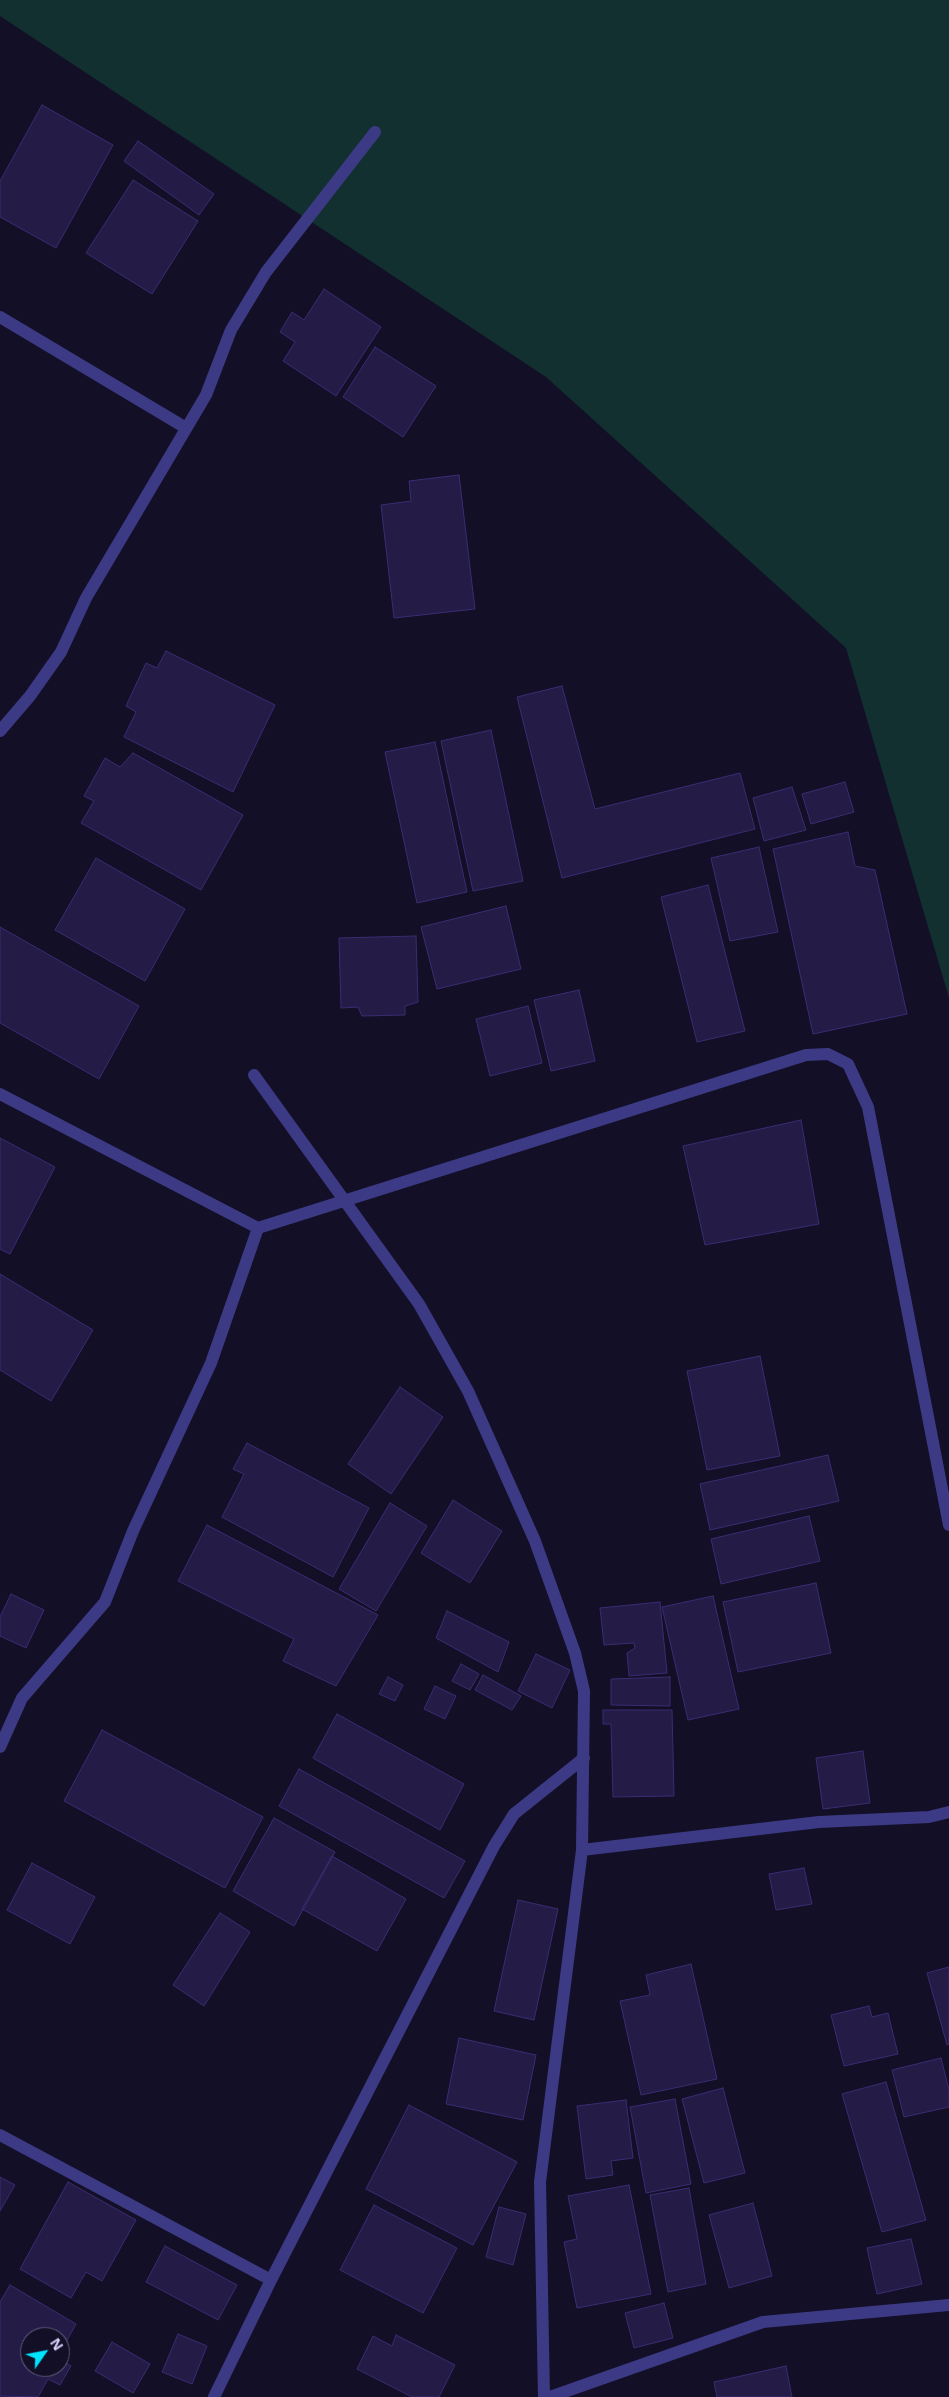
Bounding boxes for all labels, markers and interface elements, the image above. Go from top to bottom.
north arrow [20,2327,70,2377]
text: N [46,2334,68,2354]

